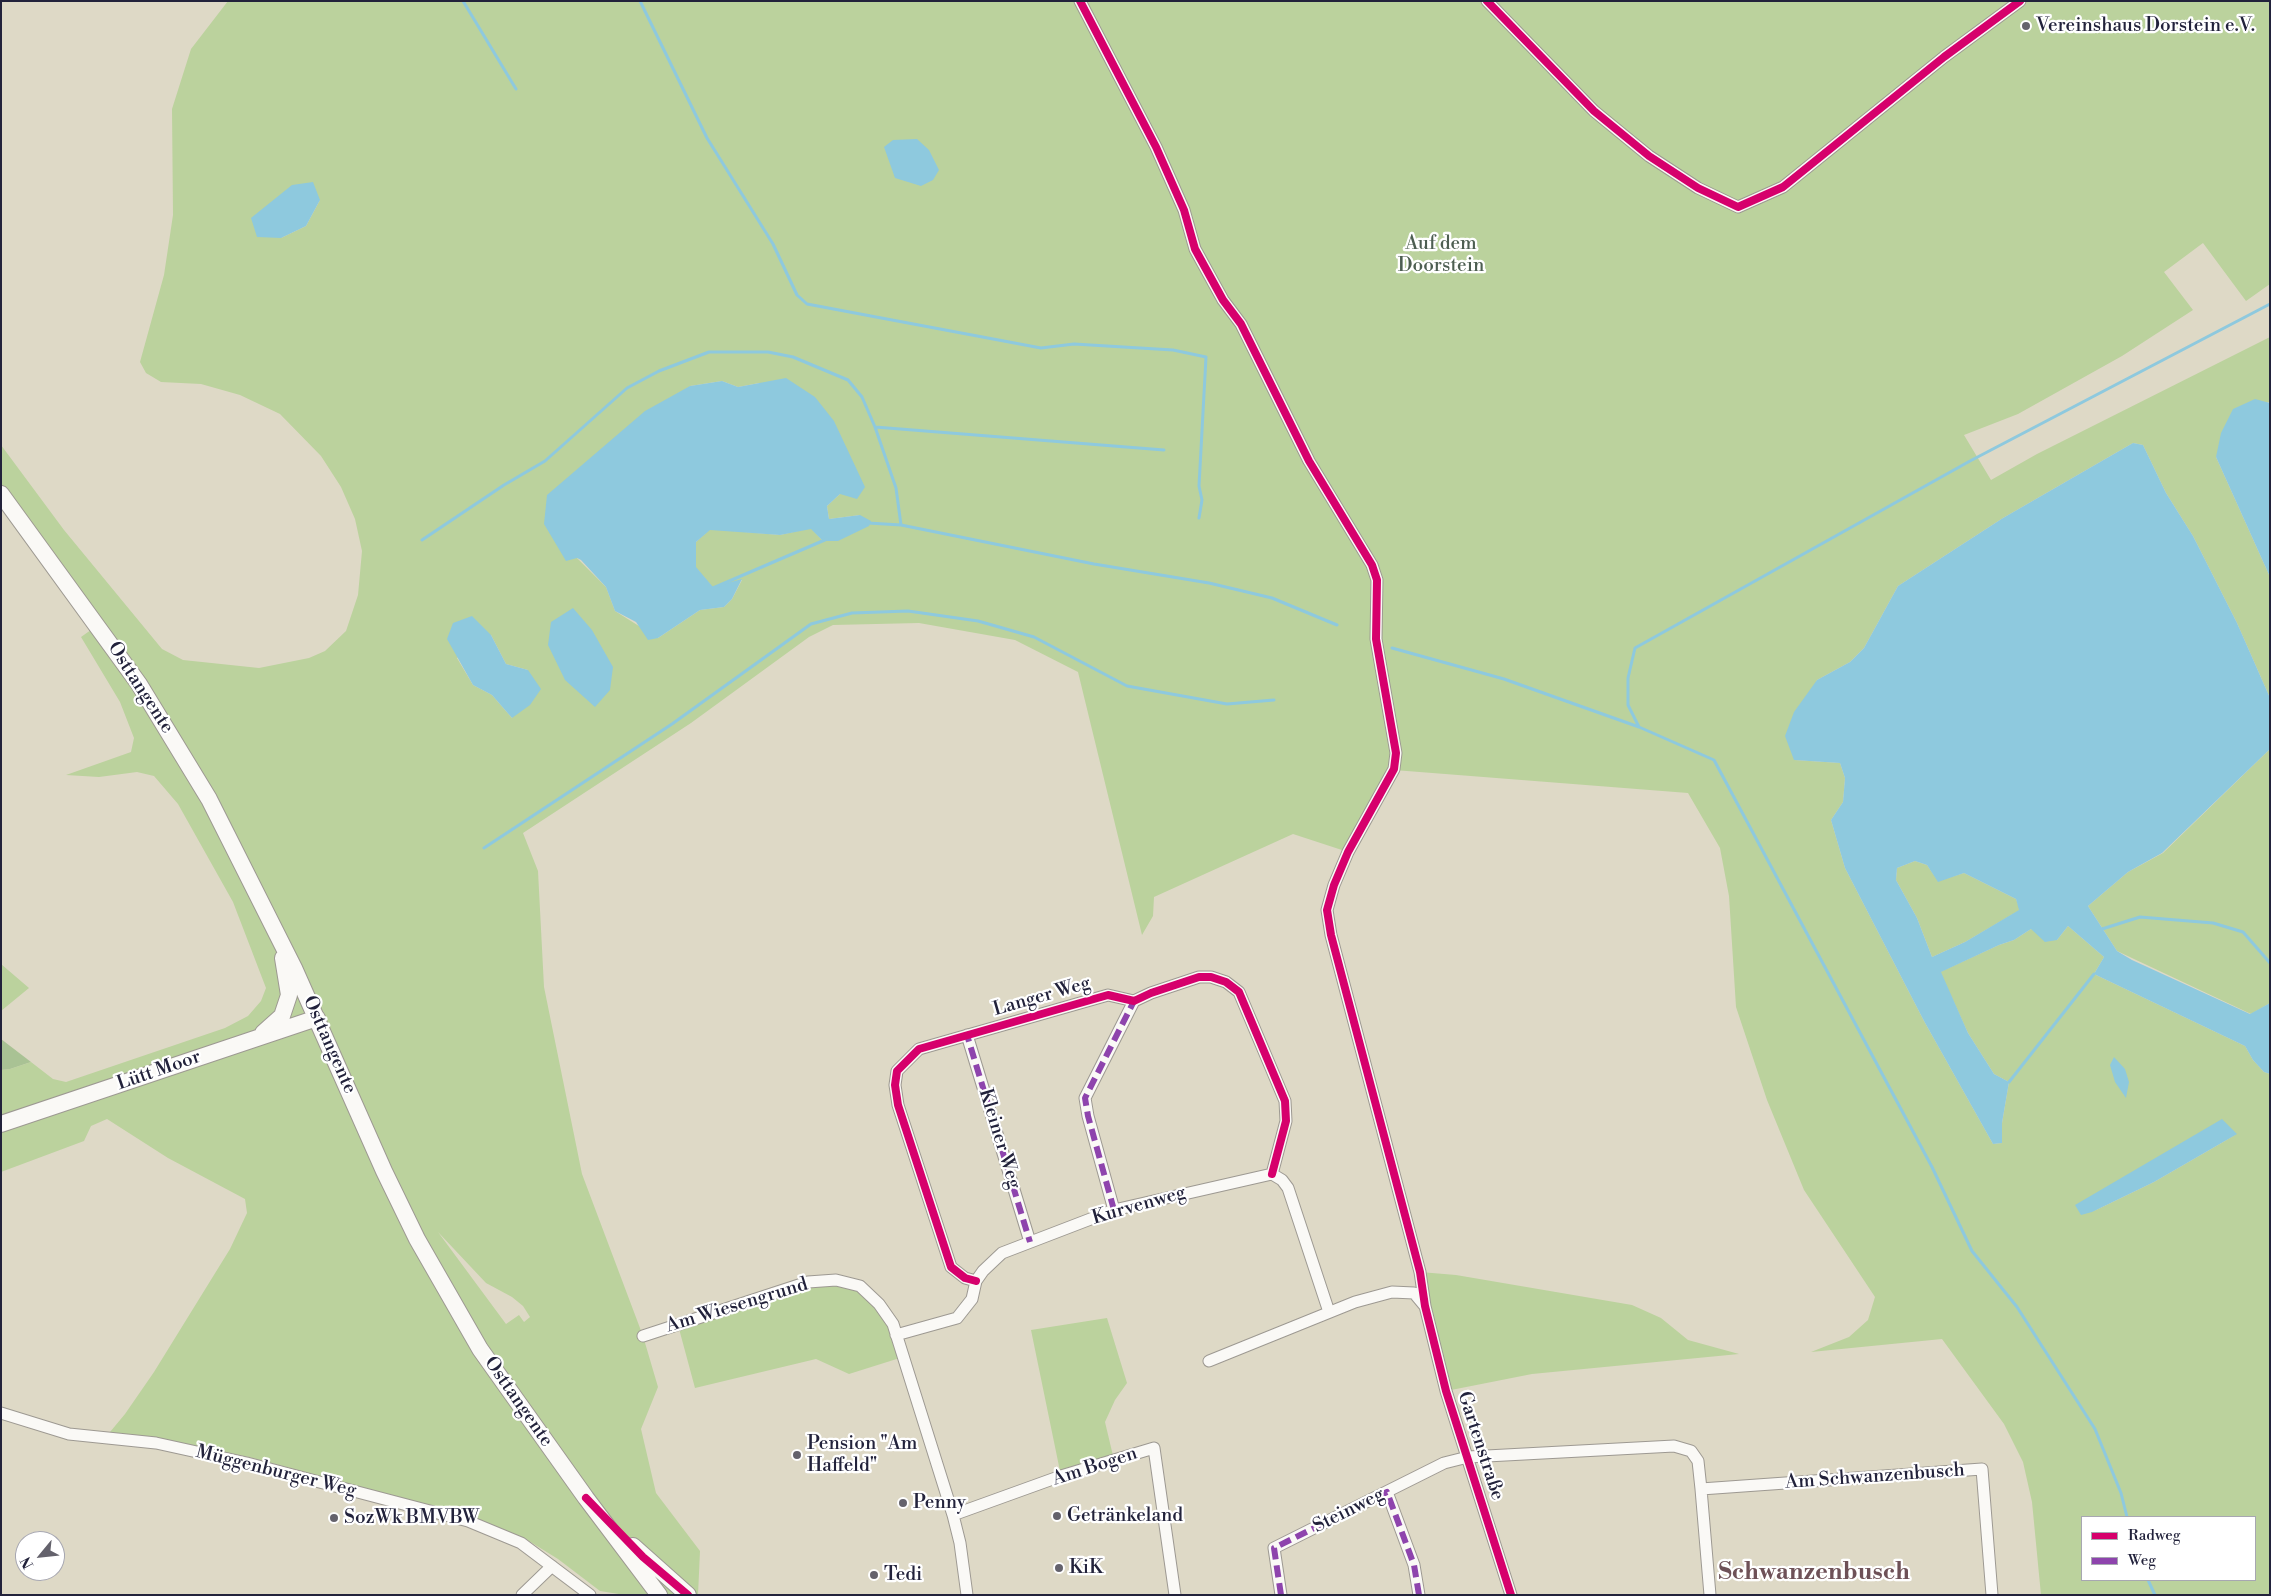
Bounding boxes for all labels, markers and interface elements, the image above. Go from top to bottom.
place label: Vereinshaus Dorstein e.V. [2036,15,2255,37]
marker: Vereinshaus Dorstein e.V. [2020,20,2032,32]
park label: Auf dem Doorstein [1398,233,1484,277]
street label: Osttangente [102,638,178,738]
street label: Langer Weg [991,972,1093,1022]
street label: Osttangente [297,993,361,1097]
street label: Lütt Moor [114,1046,204,1096]
street label: Kleiner Weg [973,1086,1025,1192]
street label: Kurvenweg [1090,1182,1188,1230]
street label: Am Wiesengrund [663,1274,811,1338]
street label: Osttangente [479,1353,557,1451]
street label: Gartenstraße [1452,1389,1508,1503]
place label: Pension "Am Haffeld" [807,1433,917,1477]
street label: Müggenburger Weg [193,1441,359,1503]
street label: Am Bogen [1050,1443,1140,1491]
marker: Pension "Am Haffeld" [791,1449,803,1461]
street label: Am Schwanzenbusch [1784,1459,1966,1495]
street label: Steinweg [1309,1483,1389,1539]
place label: Penny [913,1492,966,1514]
marker: Penny [897,1497,909,1509]
place label: Getränkeland [1067,1505,1183,1527]
place label: SozWk BMVBW [344,1507,479,1529]
marker: Getränkeland [1051,1510,1063,1522]
marker: SozWk BMVBW [328,1512,340,1524]
legend [2081,1516,2256,1581]
text: Radweg [2128,1526,2181,1545]
north arrow [15,1531,65,1581]
text: Weg [2128,1551,2156,1570]
text: N [17,1553,38,1572]
place label: KiK [1069,1557,1103,1579]
district label: Schwanzenbusch [1718,1559,1910,1587]
marker: KiK [1053,1562,1065,1574]
place label: Tedi [884,1564,922,1586]
marker: Tedi [868,1569,880,1581]

